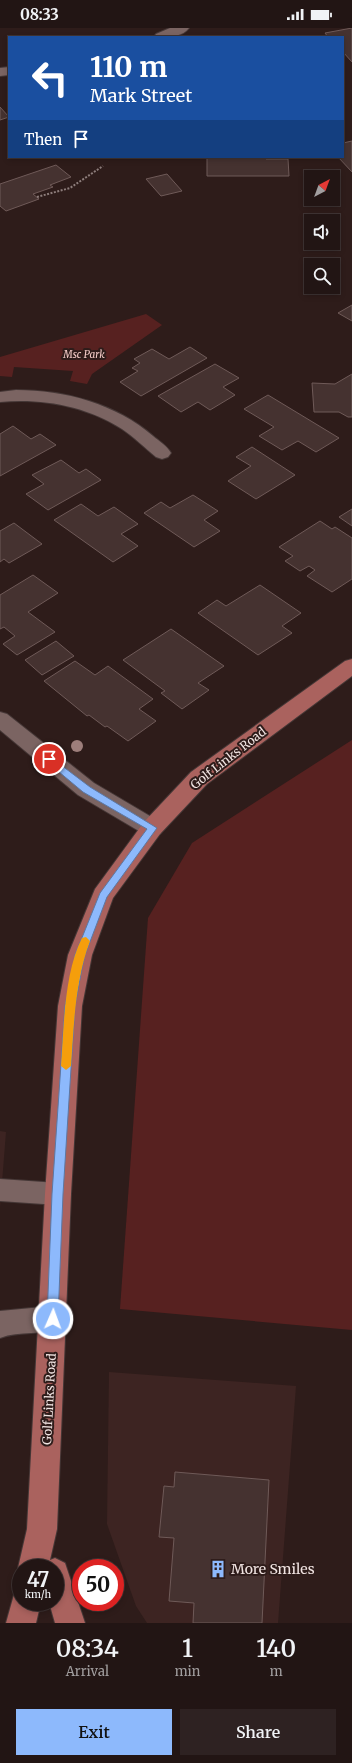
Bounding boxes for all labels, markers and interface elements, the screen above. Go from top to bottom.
text: 08:33 [20,5,59,24]
text: 110 m [90,49,167,85]
icon: left [24,52,76,104]
text: Mark Street [90,84,192,107]
icon: arrive [70,128,92,150]
text: Then [24,130,62,149]
north arrow [304,170,340,206]
map controls [304,170,340,294]
button: sound [304,214,340,250]
button: search [304,258,340,294]
park label: Msc Park [62,348,105,361]
street label: Golf Links Road [187,724,269,792]
pin [32,742,66,776]
icon: arrive [38,748,60,770]
position arrow [32,1298,74,1340]
street label: Golf Links Road [39,1353,59,1445]
speed limit sign: 50 [72,1559,124,1611]
building icon: More Smiles [208,1559,228,1579]
place label: More Smiles [231,1560,315,1578]
text: 47 [27,1567,49,1592]
text: km/h [25,1588,51,1601]
text: 08:34 [56,1633,119,1664]
text: 1 [182,1633,193,1664]
text: 140 [256,1633,296,1664]
text: Arrival [66,1663,109,1680]
text: min [175,1663,200,1680]
text: m [270,1663,283,1680]
button: Exit [16,1709,172,1755]
button: Share [180,1709,336,1755]

